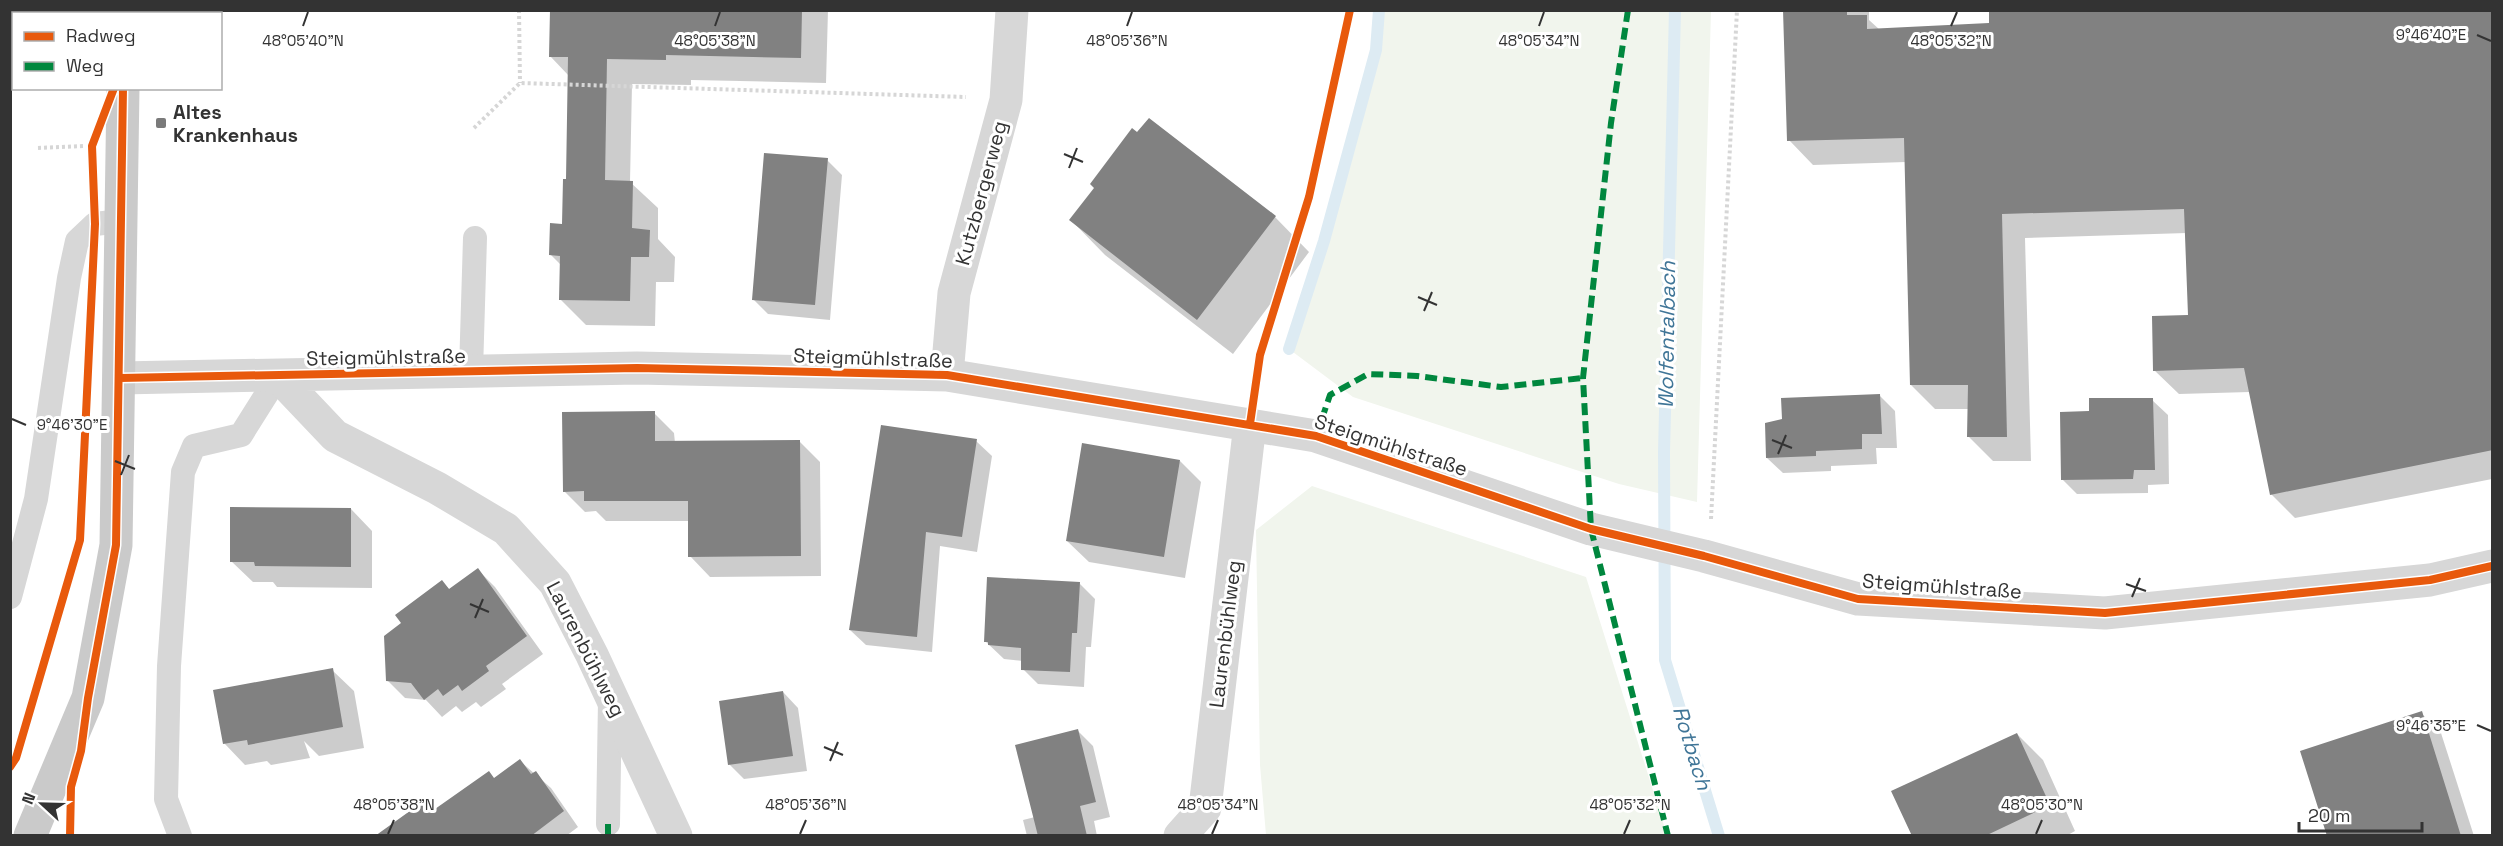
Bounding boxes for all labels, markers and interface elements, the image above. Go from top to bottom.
legend [12,12,222,90]
text: Radweg [66,24,136,47]
text: 9°46'40"E [2396,25,2466,44]
text: 48°05'40"N [262,31,344,50]
text: 48°05'38"N [674,31,756,50]
text: 48°05'36"N [1086,31,1168,50]
text: 48°05'34"N [1498,31,1580,50]
text: 48°05'32"N [1910,31,1992,50]
text: Weg [66,54,104,77]
place label: Altes Krankenhaus [173,99,298,148]
marker: Altes Krankenhaus [154,116,168,130]
street label: Kutzbergerweg [949,118,1013,268]
water label: Wolfentalbach [1652,260,1681,409]
street label: Steigmühlstraße [793,342,953,374]
street label: Steigmühlstraße [306,343,466,371]
street label: Steigmühlstraße [1311,408,1471,482]
text: 9°46'30"E [37,415,107,434]
street label: Laurenbühlweg [1203,559,1247,709]
street label: Steigmühlstraße [1861,567,2023,605]
street label: Laurenbühlweg [541,577,631,721]
water label: Rotbach [1667,703,1718,794]
text: 9°46'35"E [2396,716,2466,735]
north arrow [12,774,72,834]
text: N [17,790,40,807]
text: 48°05'38"N [353,795,435,814]
text: 48°05'36"N [765,795,847,814]
text: 48°05'34"N [1177,795,1259,814]
text: 48°05'32"N [1589,795,1671,814]
text: 48°05'30"N [2001,795,2083,814]
scale bar [2299,795,2422,833]
text: 20 m [2308,804,2351,827]

